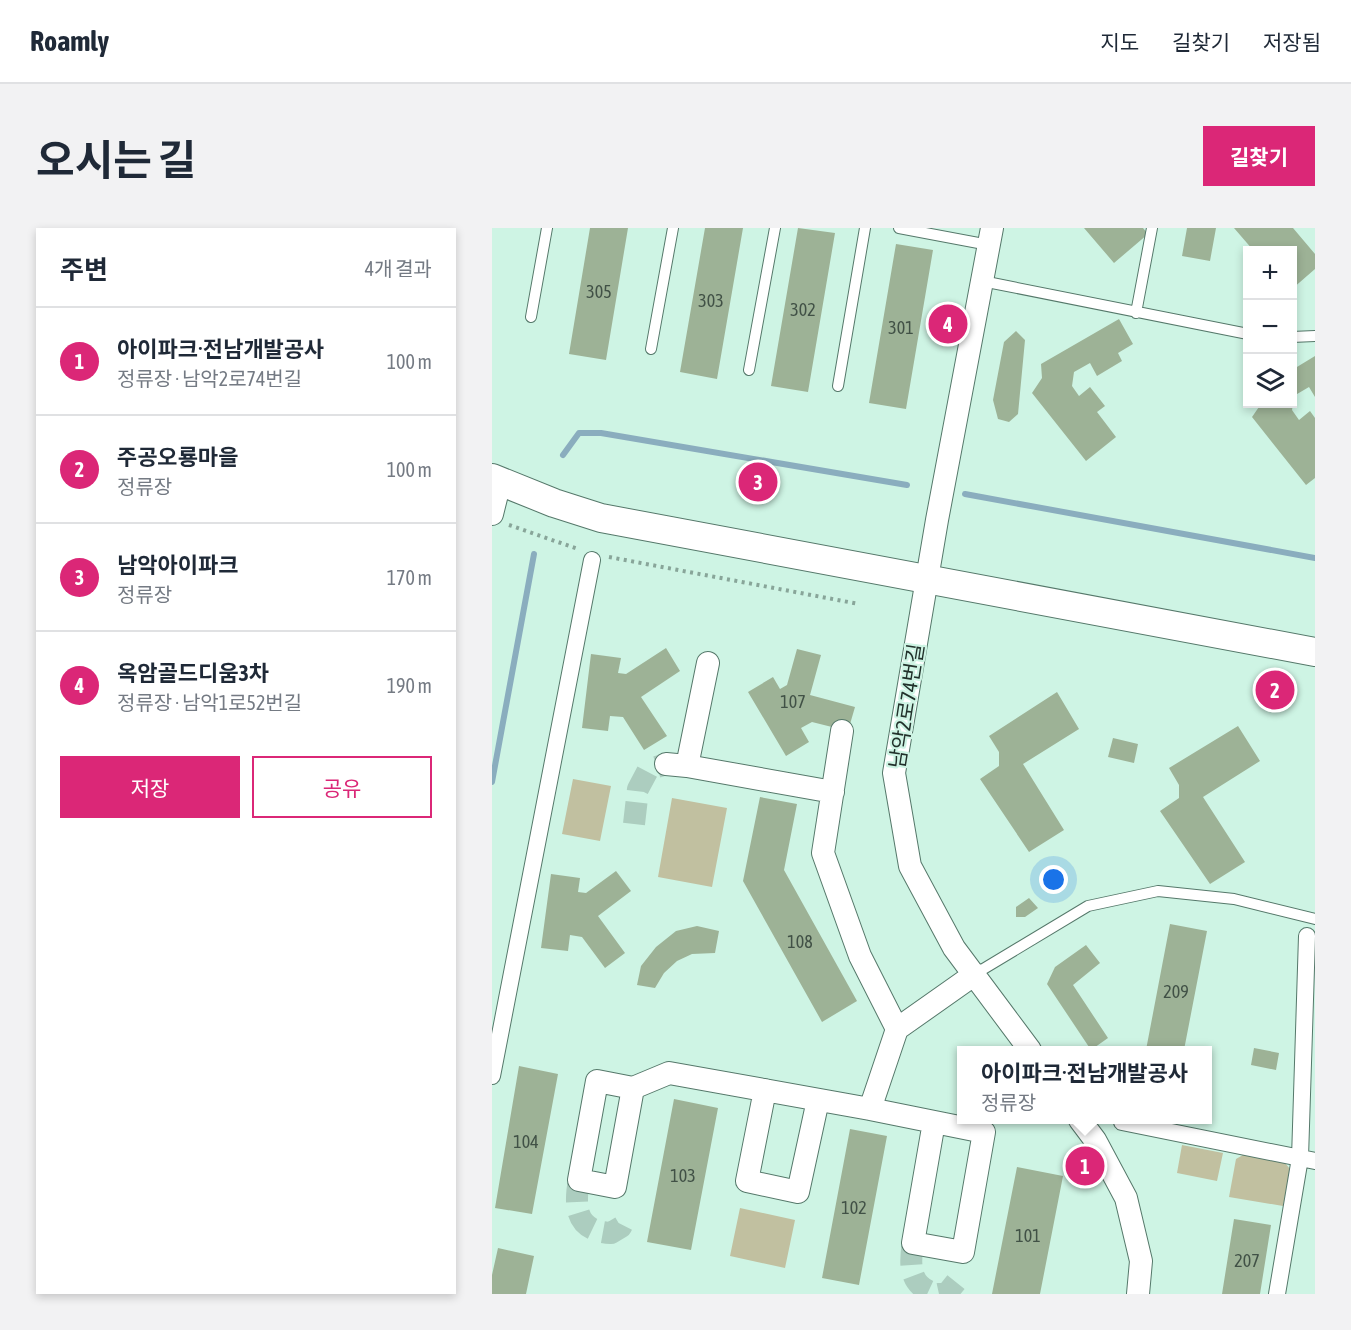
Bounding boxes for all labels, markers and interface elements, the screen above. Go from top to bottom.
text: Roamly [30,25,109,57]
text: 지도 [1100,30,1139,54]
text: 길찾기 [1172,30,1230,54]
text: 저장됨 [1263,30,1321,54]
button: 길찾기 [1203,126,1315,186]
text: 오시는 길 [36,136,196,184]
map controls [1243,246,1297,408]
button: + [1243,246,1297,300]
text: 주변 [60,255,108,285]
text: 4개 결과 [365,257,432,280]
house number: 305 [586,281,612,302]
house number: 303 [698,290,724,311]
house number: 302 [790,299,816,320]
button: − [1243,300,1297,354]
pin: 4 [928,302,968,346]
house number: 301 [888,317,914,338]
text: 아이파크·전남개발공사 [117,336,324,362]
text: 1 [75,350,84,373]
text: 100 m [387,350,432,373]
button: layers [1243,354,1297,408]
text: 정류장 · 남악2로74번길 [117,367,302,390]
text: 주공오룡마을 [117,444,238,470]
text: 2 [75,458,84,481]
text: 100 m [387,458,432,481]
pin: 3 [738,460,778,504]
text: 정류장 [117,475,172,498]
text: 남악아이파크 [117,552,238,578]
text: 3 [75,566,84,589]
text: 170 m [387,566,432,589]
text: 정류장 [117,583,172,606]
street label: 남악2로74번길 [884,642,928,770]
text: 옥암골드디움3차 [117,660,269,686]
pin: 2 [1256,668,1294,712]
text: 4 [75,674,84,697]
text: 190 m [387,674,432,697]
text: 정류장 · 남악1로52번길 [117,691,302,714]
house number: 107 [780,691,806,712]
button: 저장 [60,756,240,818]
button: 공유 [252,756,432,818]
your location [1039,865,1068,894]
house number: 108 [787,931,813,952]
house number: 209 [1163,981,1189,1002]
popup [957,1046,1212,1124]
text: 아이파크·전남개발공사 [981,1060,1188,1086]
text: 정류장 [981,1091,1036,1114]
house number: 104 [513,1131,539,1152]
pin: 1 [1066,1144,1104,1188]
house number: 103 [670,1165,696,1186]
house number: 102 [841,1197,867,1218]
house number: 101 [1015,1225,1041,1246]
house number: 207 [1234,1250,1260,1271]

